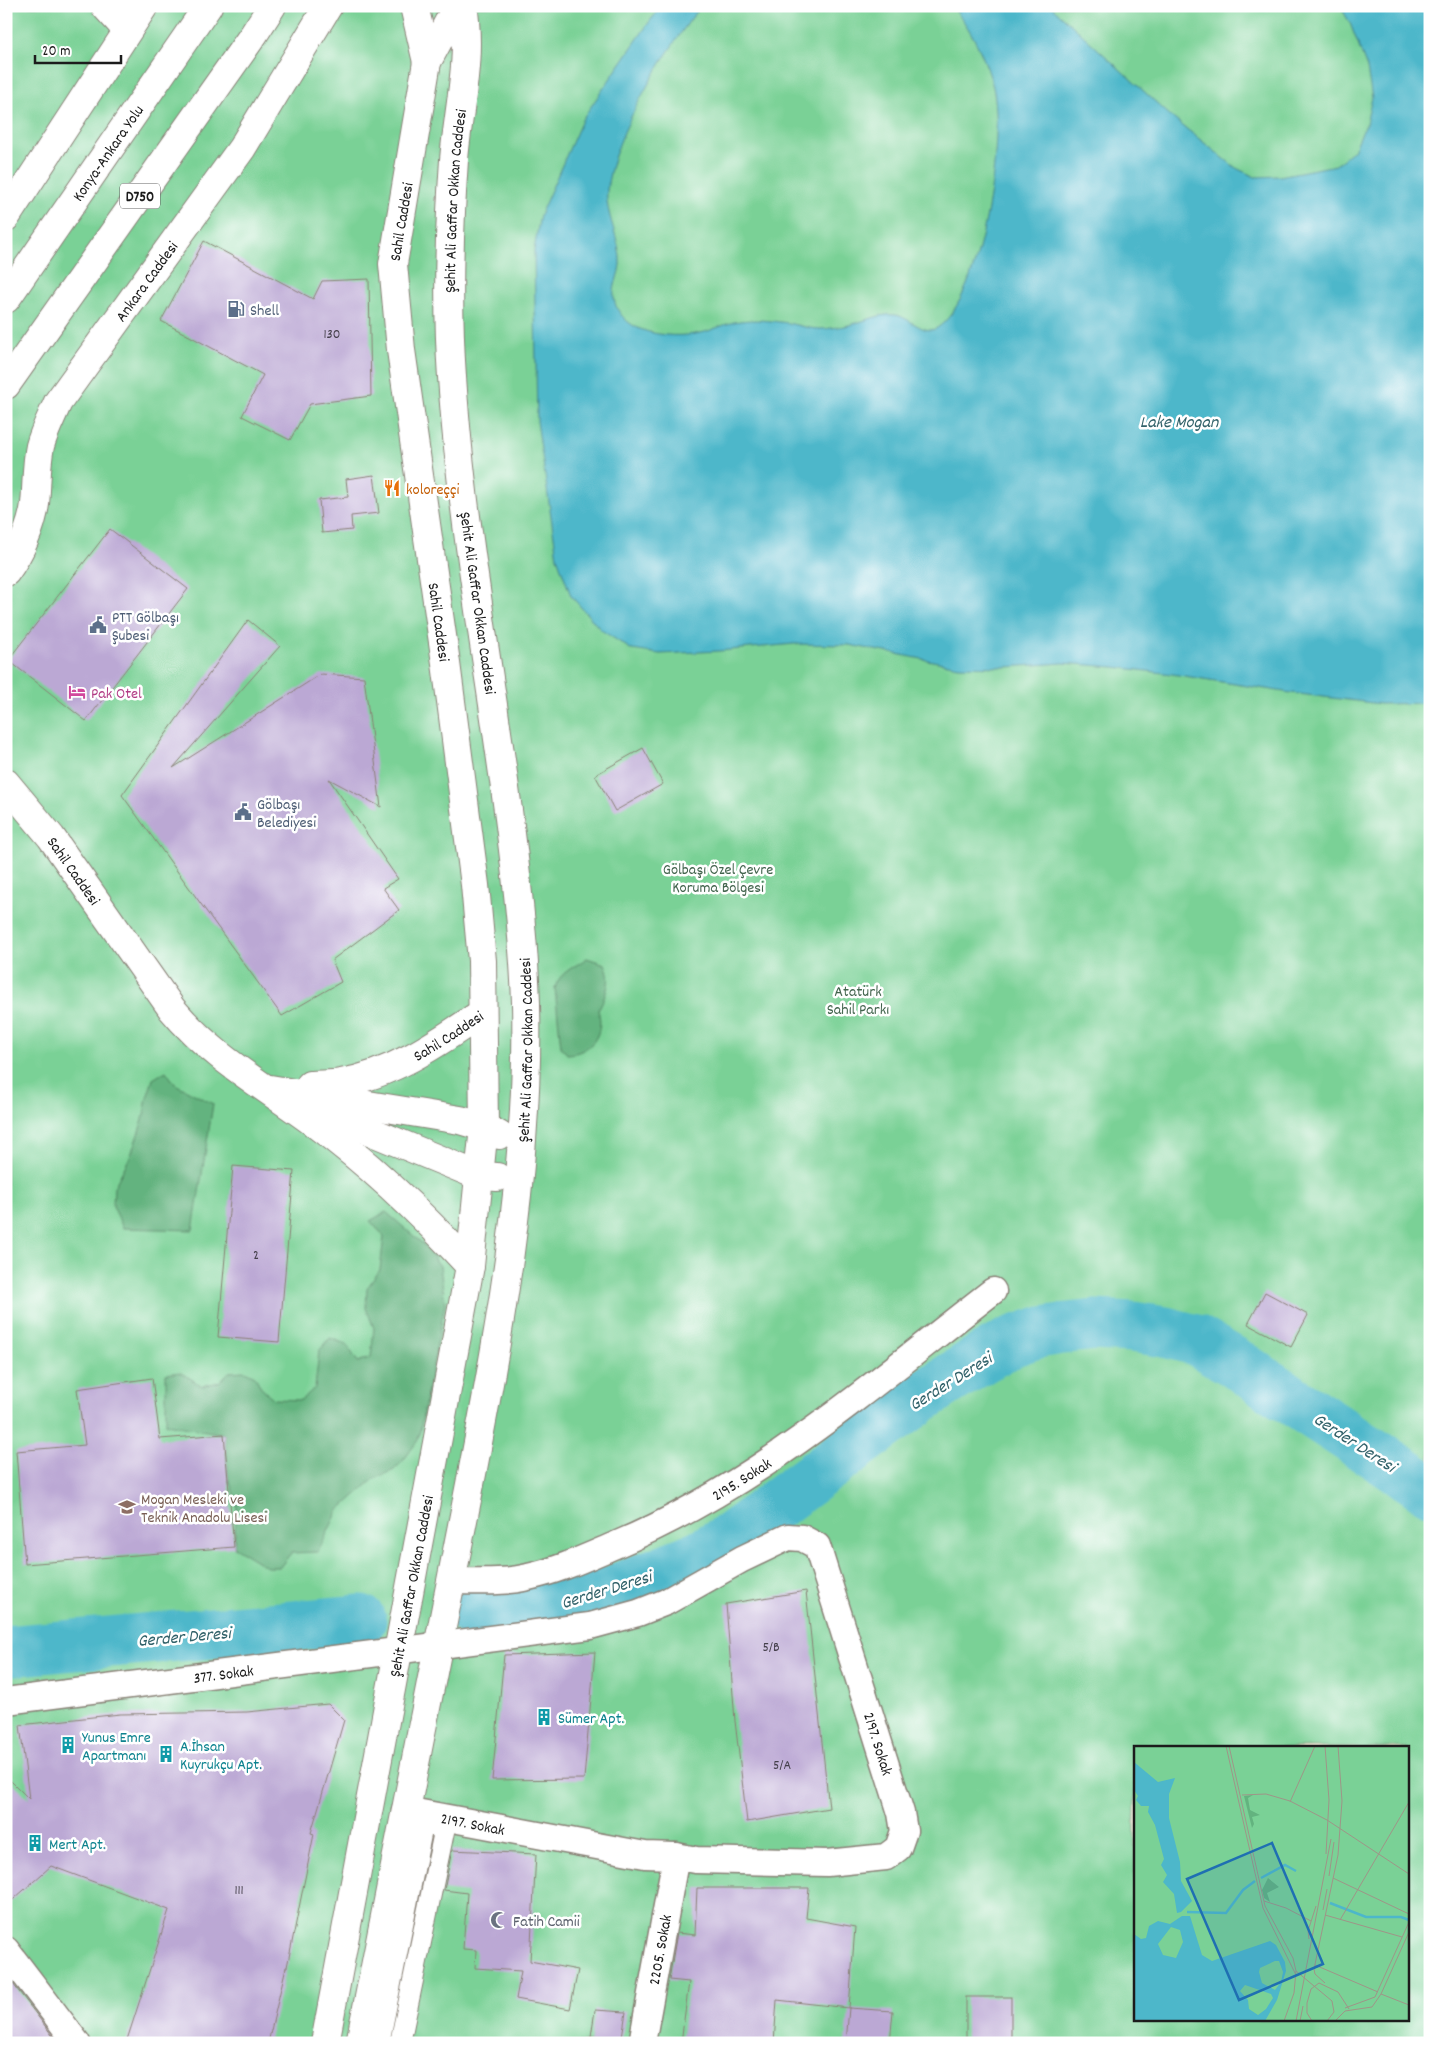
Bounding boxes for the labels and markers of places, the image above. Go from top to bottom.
fuel station icon: Shell [226,299,246,319]
place label: Shell [250,300,279,323]
restaurant icon: koloreççi [382,478,402,498]
place label: koloreççi [406,479,459,502]
place label: PTT Gölbaşı Şubesi [112,607,179,648]
public building icon: PTT Gölbaşı Şubesi [88,615,108,635]
hotel icon: Pak Otel [67,682,87,702]
place label: Pak Otel [91,683,142,706]
place label: Gölbaşı Belediyesi [257,794,316,835]
public building icon: Gölbaşı Belediyesi [233,802,253,822]
place label: Mogan Mesleki ve Teknik Anadolu Lisesi [141,1489,267,1530]
school or university icon: Mogan Mesleki ve Teknik Anadolu Lisesi [117,1497,137,1517]
building icon: Sümer Apt. [534,1707,554,1727]
place label: Sümer Apt. [558,1708,624,1731]
place label: Yunus Emre Apartmanı [82,1727,151,1768]
building icon: Yunus Emre Apartmanı [58,1735,78,1755]
place label: A.İhsan Kuyrukçu Apt. [180,1736,262,1777]
building icon: A.İhsan Kuyrukçu Apt. [156,1744,176,1764]
building icon: Mert Apt. [25,1833,45,1853]
place label: Mert Apt. [49,1834,106,1857]
mosque icon: Fatih Camii [489,1910,509,1930]
place label: Fatih Camii [513,1911,580,1934]

